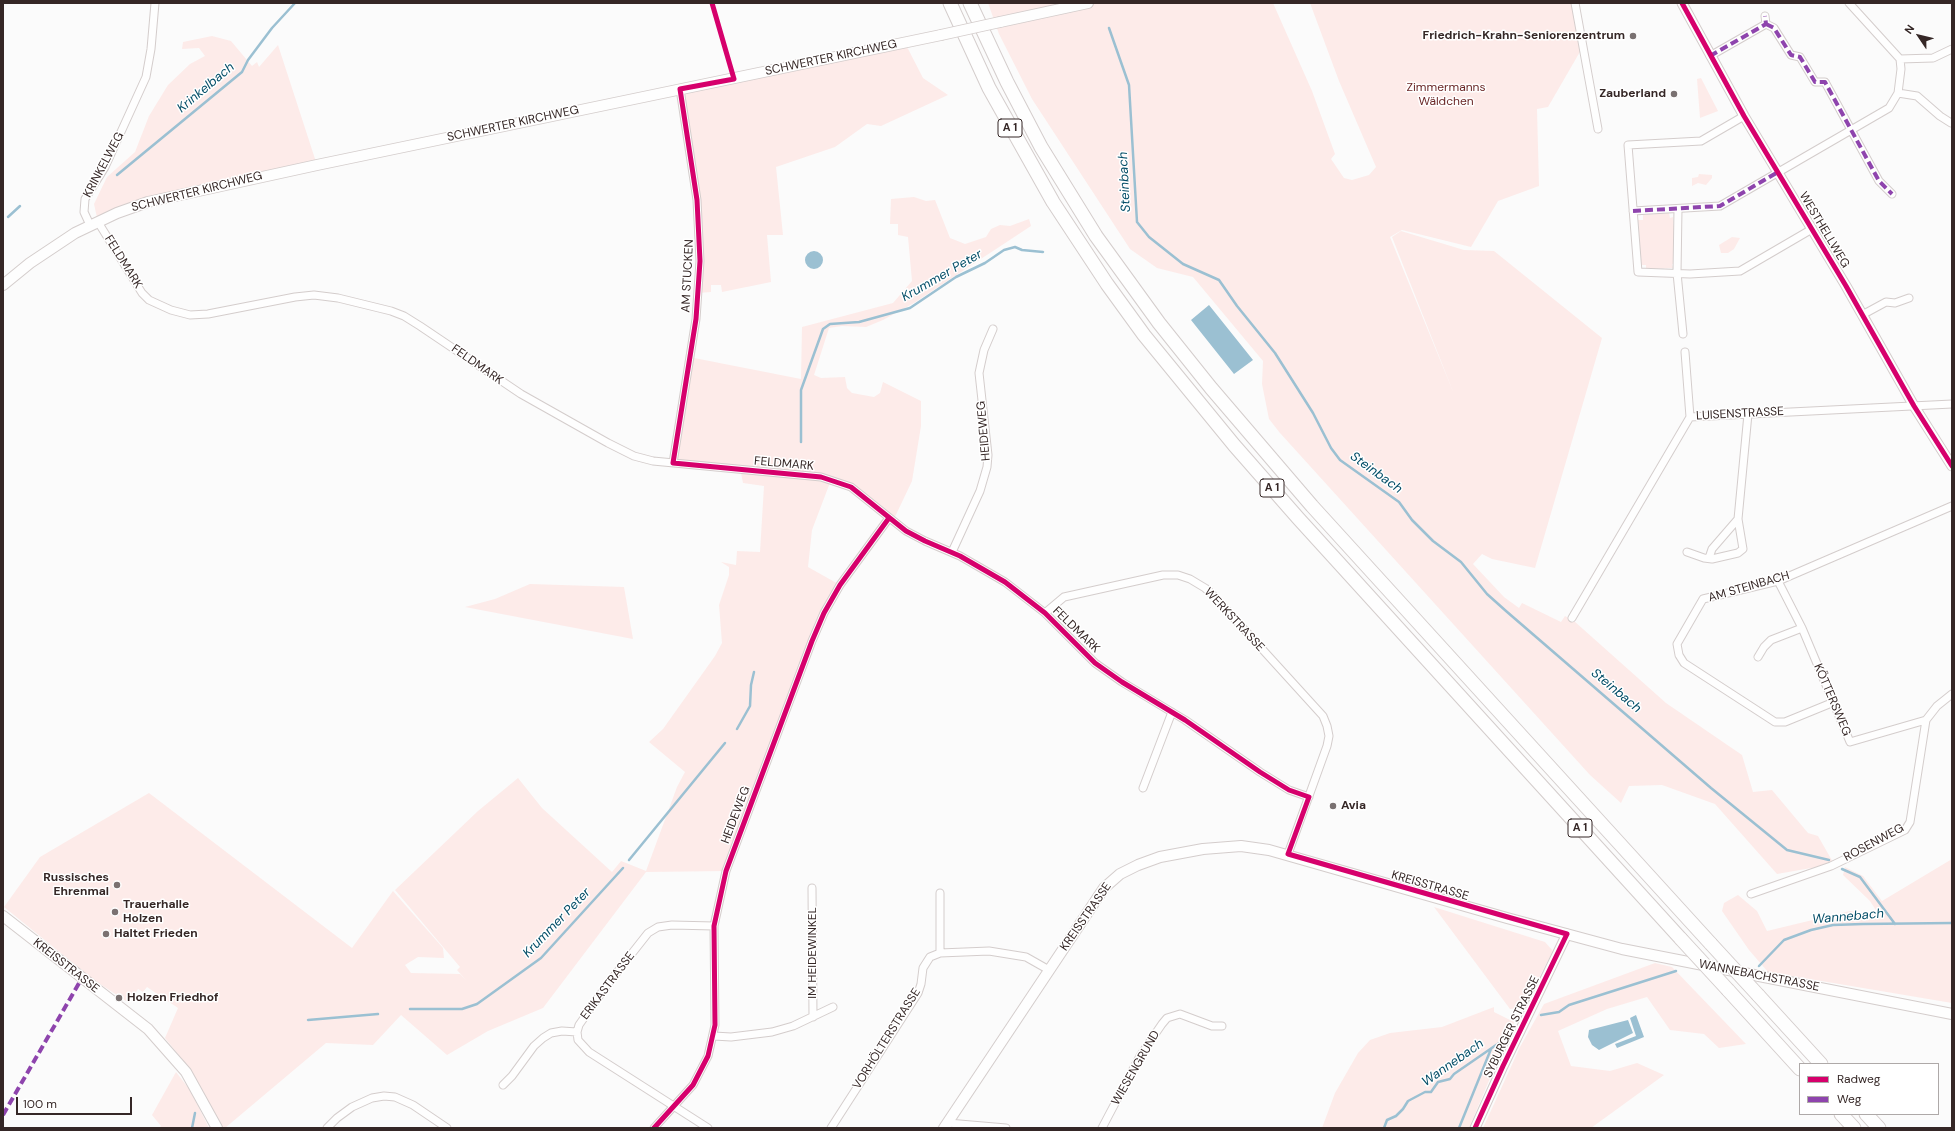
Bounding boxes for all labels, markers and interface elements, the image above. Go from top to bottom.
north arrow [1899,16,1939,56]
text: N [1901,22,1917,36]
place label: Friedrich-Krahn-Seniorenzentrum [1423,29,1625,43]
marker: Friedrich-Krahn-Seniorenzentrum [1628,31,1638,41]
street label: SCHWERTER KIRCHWEG [764,37,898,79]
water label: Krinkelbach [174,60,238,116]
park label: Zimmermanns Wäldchen [1406,81,1486,109]
place label: Zauberland [1599,87,1666,101]
marker: Zauberland [1669,89,1679,99]
street label: SCHWERTER KIRCHWEG [446,103,580,145]
road number: A 1 [998,119,1022,137]
street label: KRINKELWEG [81,130,127,200]
water label: Steinbach [1116,151,1134,213]
street label: SCHWERTER KIRCHWEG [130,169,264,215]
street label: WESTHELLWEG [1796,189,1852,271]
street label: FELDMARK [101,233,145,291]
street label: AM STUCKEN [679,239,697,313]
water label: Krummer Peter [899,247,985,305]
street label: FELDMARK [448,342,506,388]
street label: HEIDEWEG [974,400,994,462]
street label: LUISENSTRASSE [1696,405,1784,423]
water label: Steinbach [1347,449,1405,497]
street label: FELDMARK [753,454,815,474]
road number: A 1 [1260,479,1284,497]
street label: AM STEINBACH [1707,569,1791,605]
street label: WERKSTRASSE [1201,585,1267,655]
street label: FELDMARK [1049,604,1103,656]
street label: KÖTTERSWEG [1810,662,1854,738]
water label: Steinbach [1588,666,1644,716]
street label: HEIDEWEG [718,784,754,846]
place label: Avia [1341,799,1366,813]
marker: Avia [1328,801,1338,811]
road number: A 1 [1568,819,1592,837]
street label: ROSENWEG [1842,821,1906,865]
street label: KREISSTRASSE [1390,868,1470,904]
place label: Russisches Ehrenmal [43,871,109,899]
marker: Russisches Ehrenmal [112,880,122,890]
street label: KREISSTRASSE [1057,880,1115,954]
water label: Krummer Peter [520,885,594,961]
place label: Trauerhalle Holzen [123,898,189,926]
water label: Wannebach [1812,906,1884,928]
marker: Trauerhalle Holzen [110,907,120,917]
street label: IM HEIDEWINKEL [806,907,820,999]
place label: Haltet Frieden [114,927,198,941]
marker: Haltet Frieden [101,929,111,939]
street label: KREISSTRASSE [30,936,102,996]
street label: ERIKASTRASSE [578,949,638,1023]
street label: WANNEBACHSTRASSE [1697,957,1821,995]
street label: SYBURGER STRASSE [1481,974,1543,1080]
street label: VORHÖLTERSTRASSE [850,986,924,1092]
place label: Holzen Friedhof [127,991,219,1005]
marker: Holzen Friedhof [114,993,124,1003]
street label: WIESENGRUND [1109,1028,1163,1108]
water label: Wannebach [1419,1036,1487,1090]
legend [1799,1063,1939,1115]
text: Radweg [1837,1071,1880,1087]
scale bar [18,1089,134,1115]
text: Weg [1837,1091,1861,1107]
text: 100 m [23,1096,57,1112]

